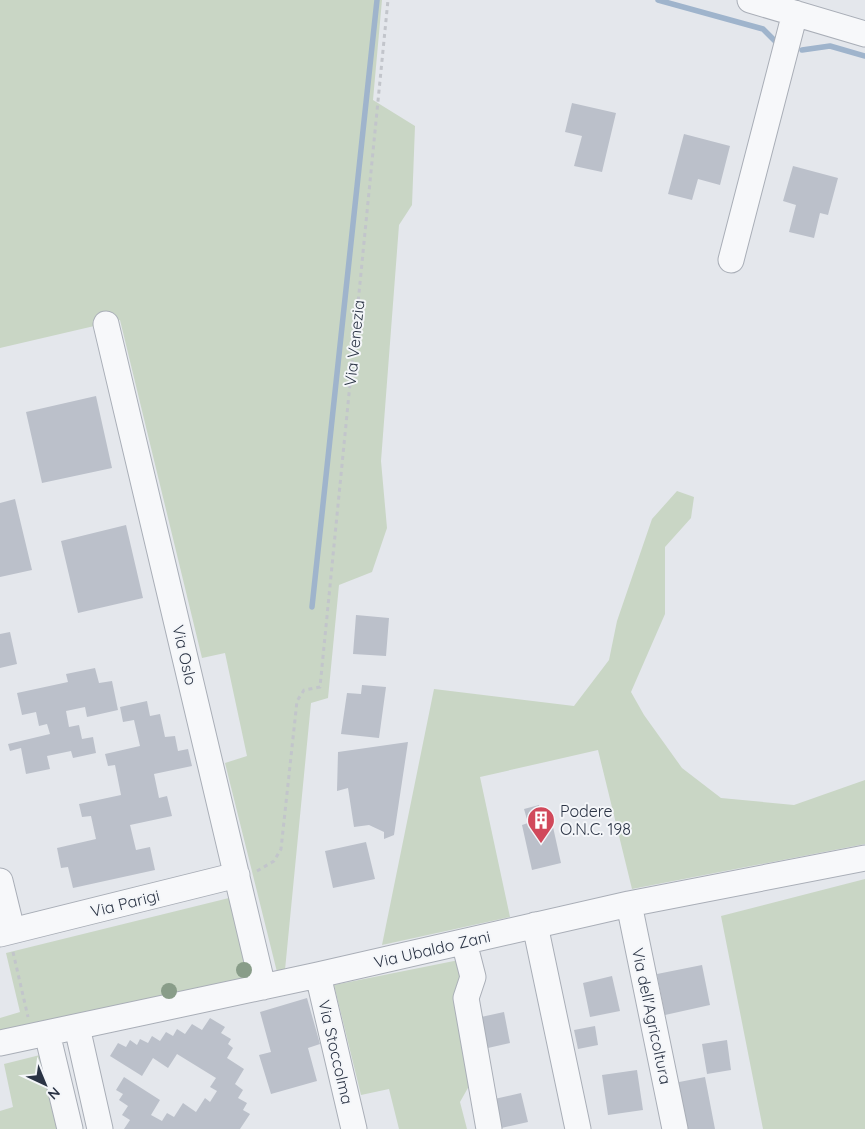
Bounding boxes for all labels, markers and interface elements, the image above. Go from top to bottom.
street label: Via Venezia [340,299,368,387]
street label: Via Oslo [168,623,202,687]
place label: Podere O.N.C. 198 [560,801,631,839]
building icon: Podere O.N.C. 198 [526,805,556,844]
street label: Via Parigi [88,885,162,921]
street label: Via Ubaldo Zani [372,926,492,972]
street label: Via dell'Agricoltura [628,946,676,1086]
street label: Via Stoccolma [314,998,358,1106]
north arrow [20,1059,70,1109]
text: N [44,1083,64,1103]

